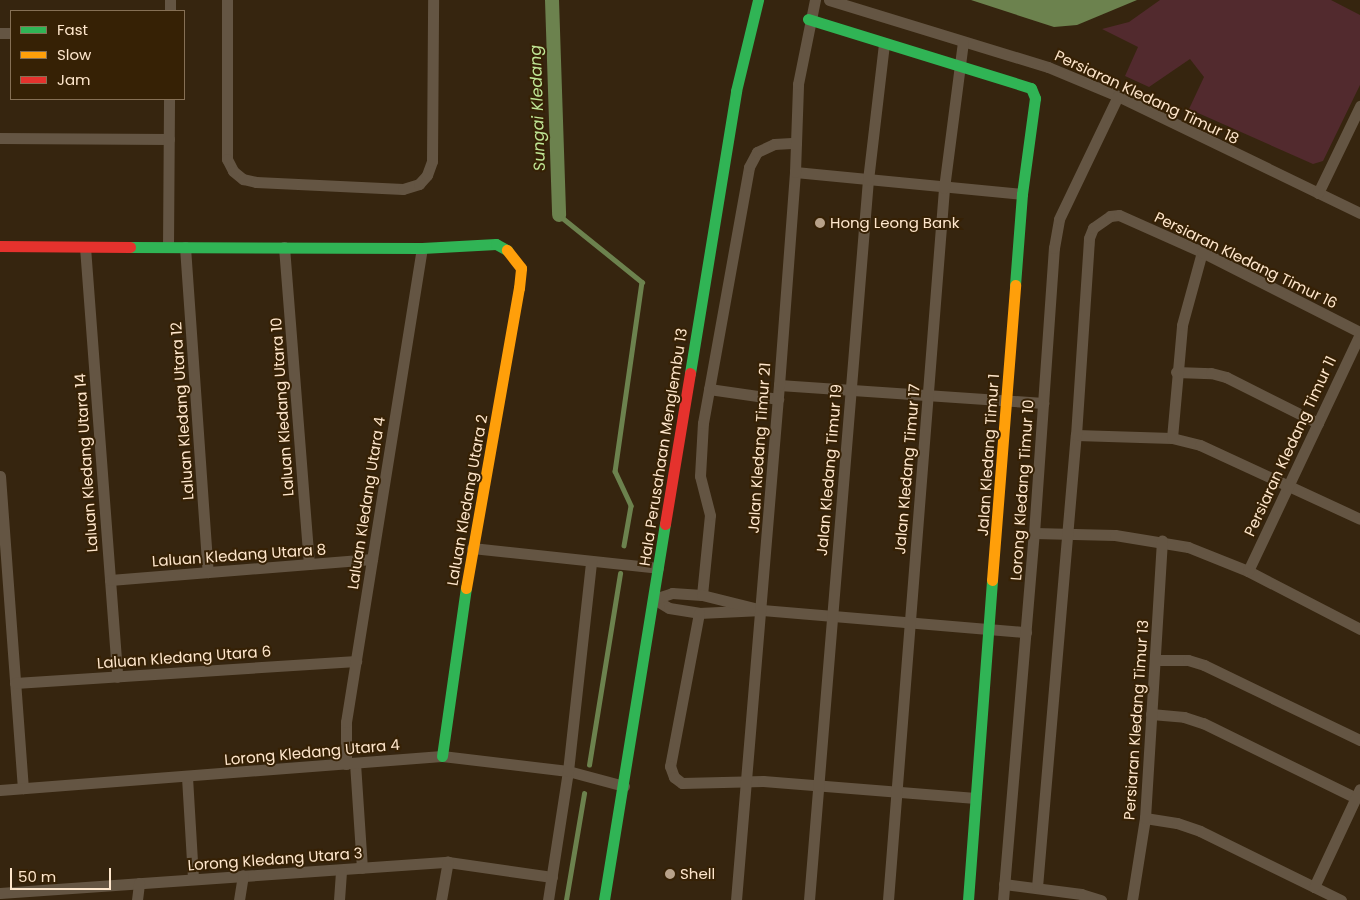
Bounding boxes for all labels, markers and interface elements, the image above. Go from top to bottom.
legend [10,10,185,100]
text: Fast [57,19,88,40]
text: Slow [57,44,91,65]
water label: Sungai Kledang [526,45,550,171]
street label: Persiaran Kledang Timur 18 [1052,46,1242,148]
text: Jam [57,69,91,90]
street label: Persiaran Kledang Timur 16 [1152,208,1340,312]
place label: Hong Leong Bank [830,214,960,232]
marker: Hong Leong Bank [814,217,826,229]
street label: Laluan Kledang Utara 10 [267,317,297,497]
street label: Laluan Kledang Utara 12 [167,321,197,501]
street label: Hala Perusahaan Menglembu 13 [635,327,691,567]
street label: Persiaran Kledang Timur 11 [1240,353,1340,539]
street label: Jalan Kledang Timur 21 [744,362,774,534]
street label: Laluan Kledang Utara 14 [71,373,101,553]
street label: Jalan Kledang Timur 1 [973,373,1003,537]
street label: Jalan Kledang Timur 19 [813,383,845,557]
street label: Jalan Kledang Timur 17 [891,383,923,555]
street label: Lorong Kledang Timur 10 [1007,399,1037,581]
street label: Laluan Kledang Utara 2 [443,413,491,587]
street label: Laluan Kledang Utara 4 [343,415,389,591]
street label: Laluan Kledang Utara 8 [151,540,327,570]
street label: Persiaran Kledang Timur 13 [1120,619,1152,821]
street label: Laluan Kledang Utara 6 [96,642,272,672]
street label: Lorong Kledang Utara 4 [224,735,400,769]
street label: Lorong Kledang Utara 3 [187,844,363,874]
scale bar [12,858,114,890]
place label: Shell [680,865,715,883]
text: 50 m [18,866,56,887]
marker: Shell [664,868,676,880]

